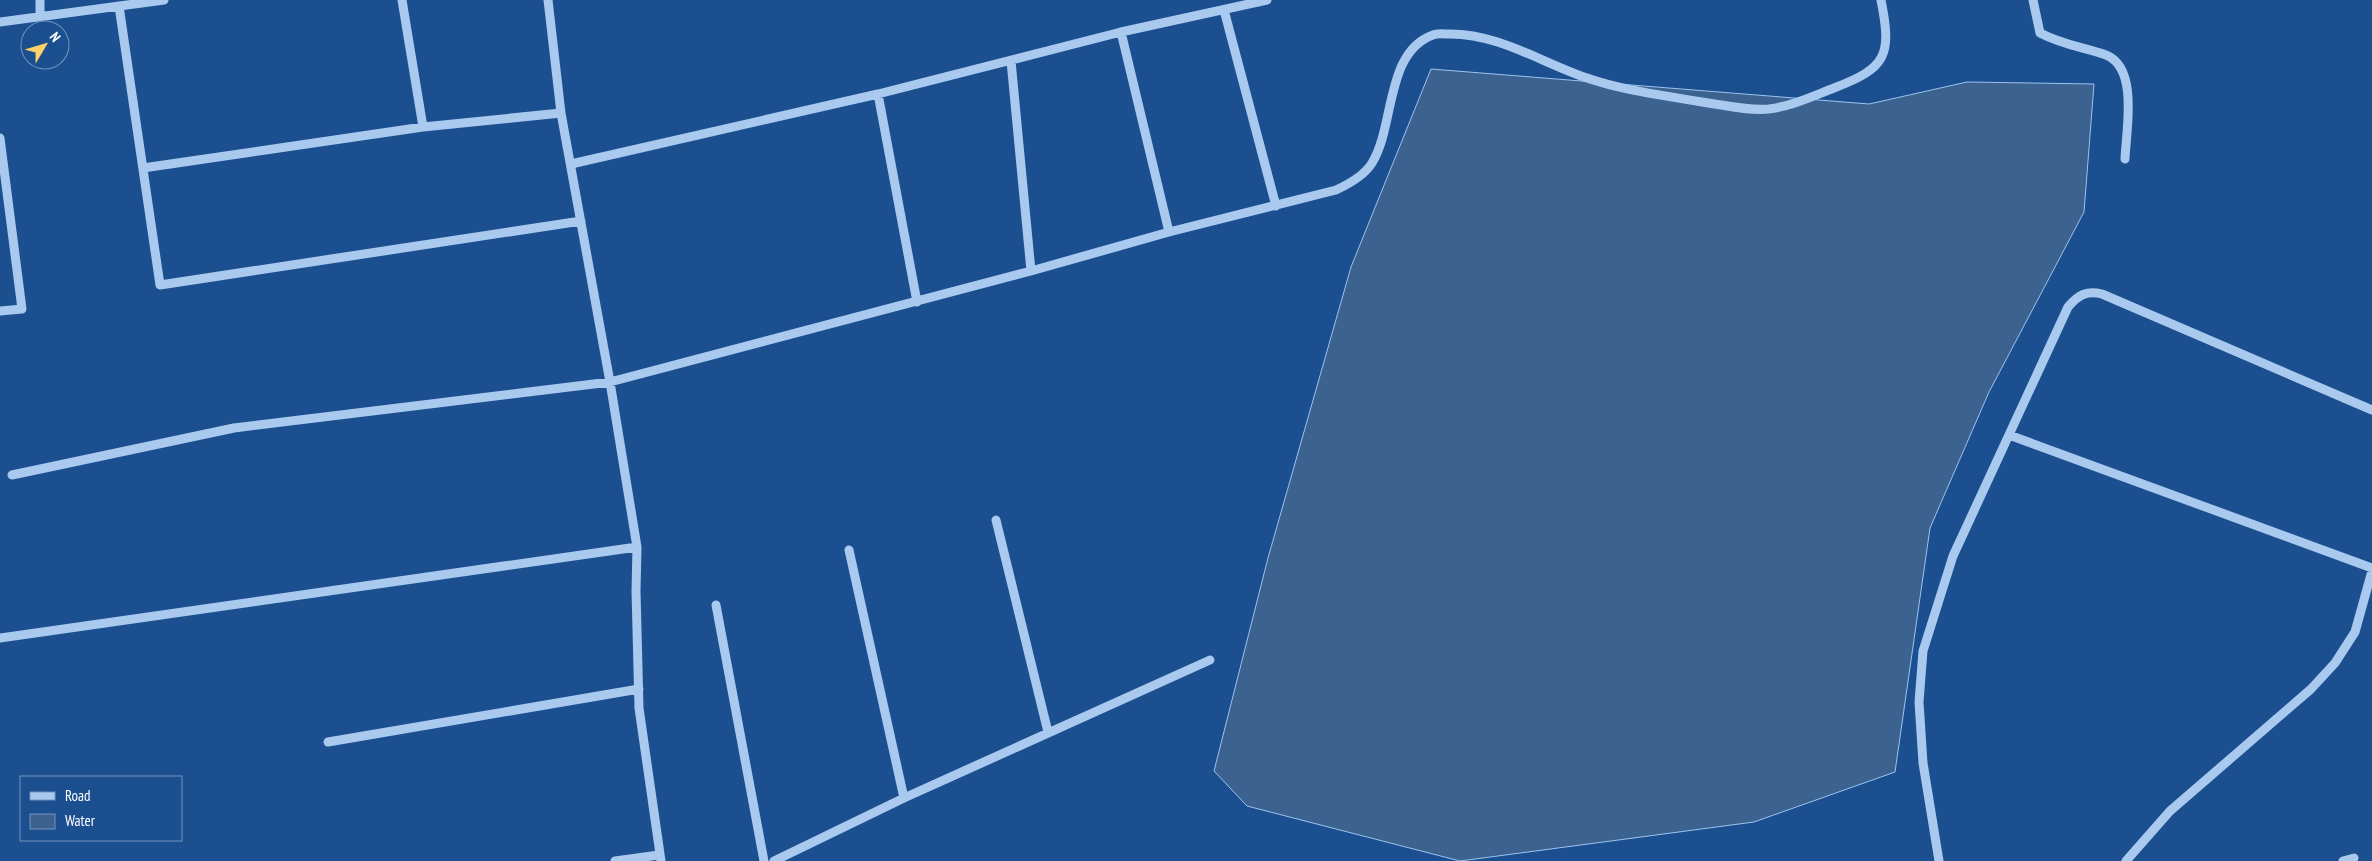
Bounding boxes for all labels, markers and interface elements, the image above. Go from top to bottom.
north arrow [20,20,70,70]
text: N [46,28,65,46]
legend [20,776,182,841]
text: Road [65,786,91,805]
text: Water [65,811,96,830]

